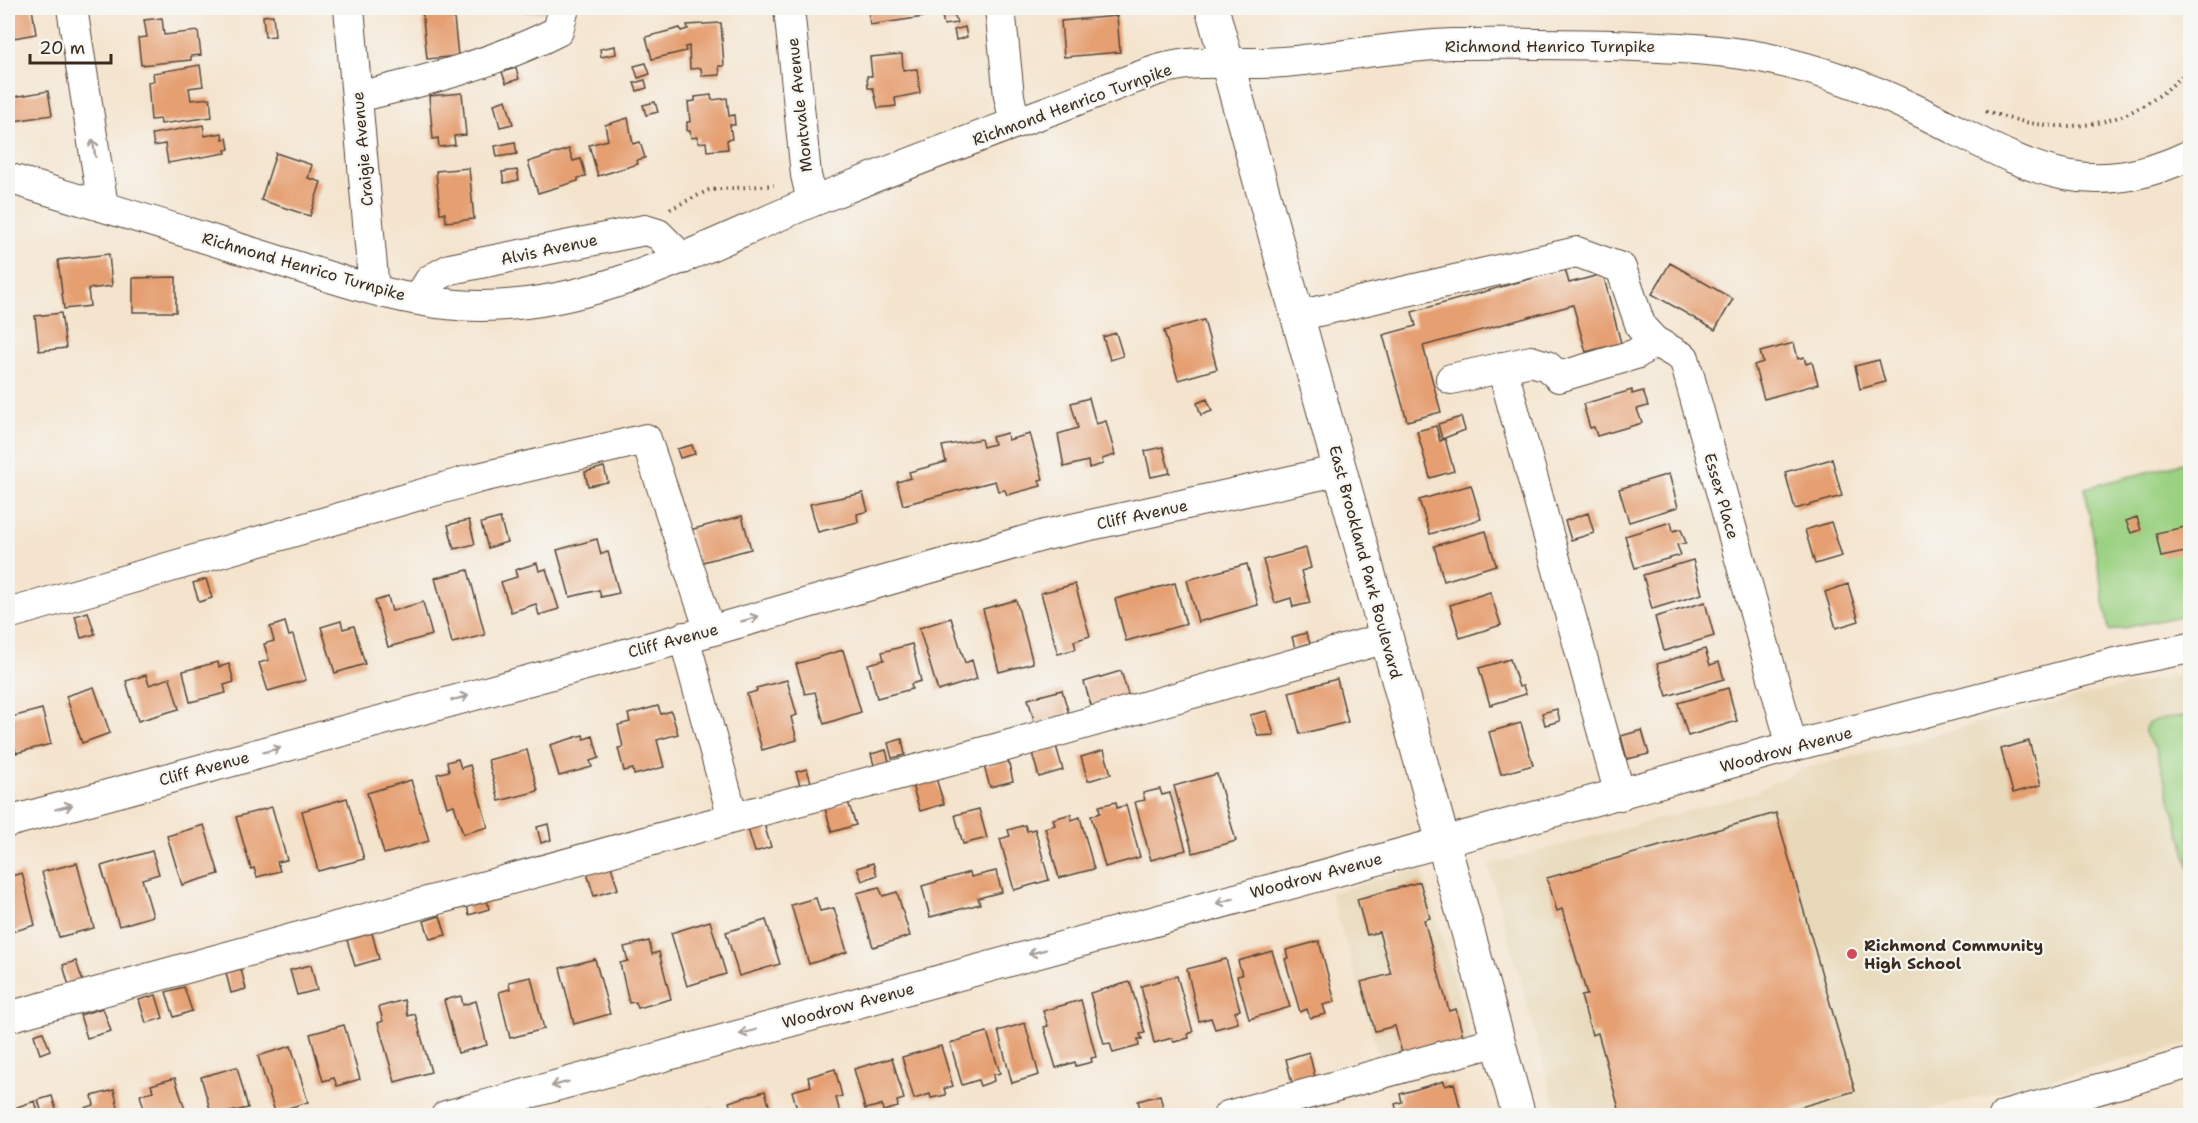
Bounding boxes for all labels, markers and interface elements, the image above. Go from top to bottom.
scale bar [30,27,111,65]
text: 20 m [39,36,85,60]
street label: Richmond Henrico Turnpike [1445,36,1655,57]
street label: Montvale Avenue [782,37,817,173]
street label: Richmond Henrico Turnpike [970,59,1175,150]
street label: Craigie Avenue [347,91,378,207]
one-way arrow [88,139,99,159]
street label: Richmond Henrico Turnpike [200,227,408,306]
street label: Alvis Avenue [499,229,600,270]
street label: East Brookland Park Boulevard [1324,443,1407,681]
street label: Essex Place [1699,451,1744,542]
street label: Cliff Avenue [1095,495,1190,534]
one-way arrow [740,613,759,624]
street label: Cliff Avenue [626,618,721,663]
one-way arrow [450,692,469,703]
street label: Woodrow Avenue [1718,722,1855,777]
one-way arrow [262,743,281,755]
street label: Cliff Avenue [157,746,252,791]
one-way arrow [54,801,73,812]
street label: Woodrow Avenue [1248,848,1385,903]
one-way arrow [1216,895,1235,907]
place label: Richmond Community High School [1864,935,2043,974]
one-way arrow [1028,947,1047,959]
marker: Richmond Community High School [1845,947,1859,961]
street label: Woodrow Avenue [780,978,917,1033]
one-way arrow [739,1027,758,1038]
one-way arrow [551,1079,570,1090]

